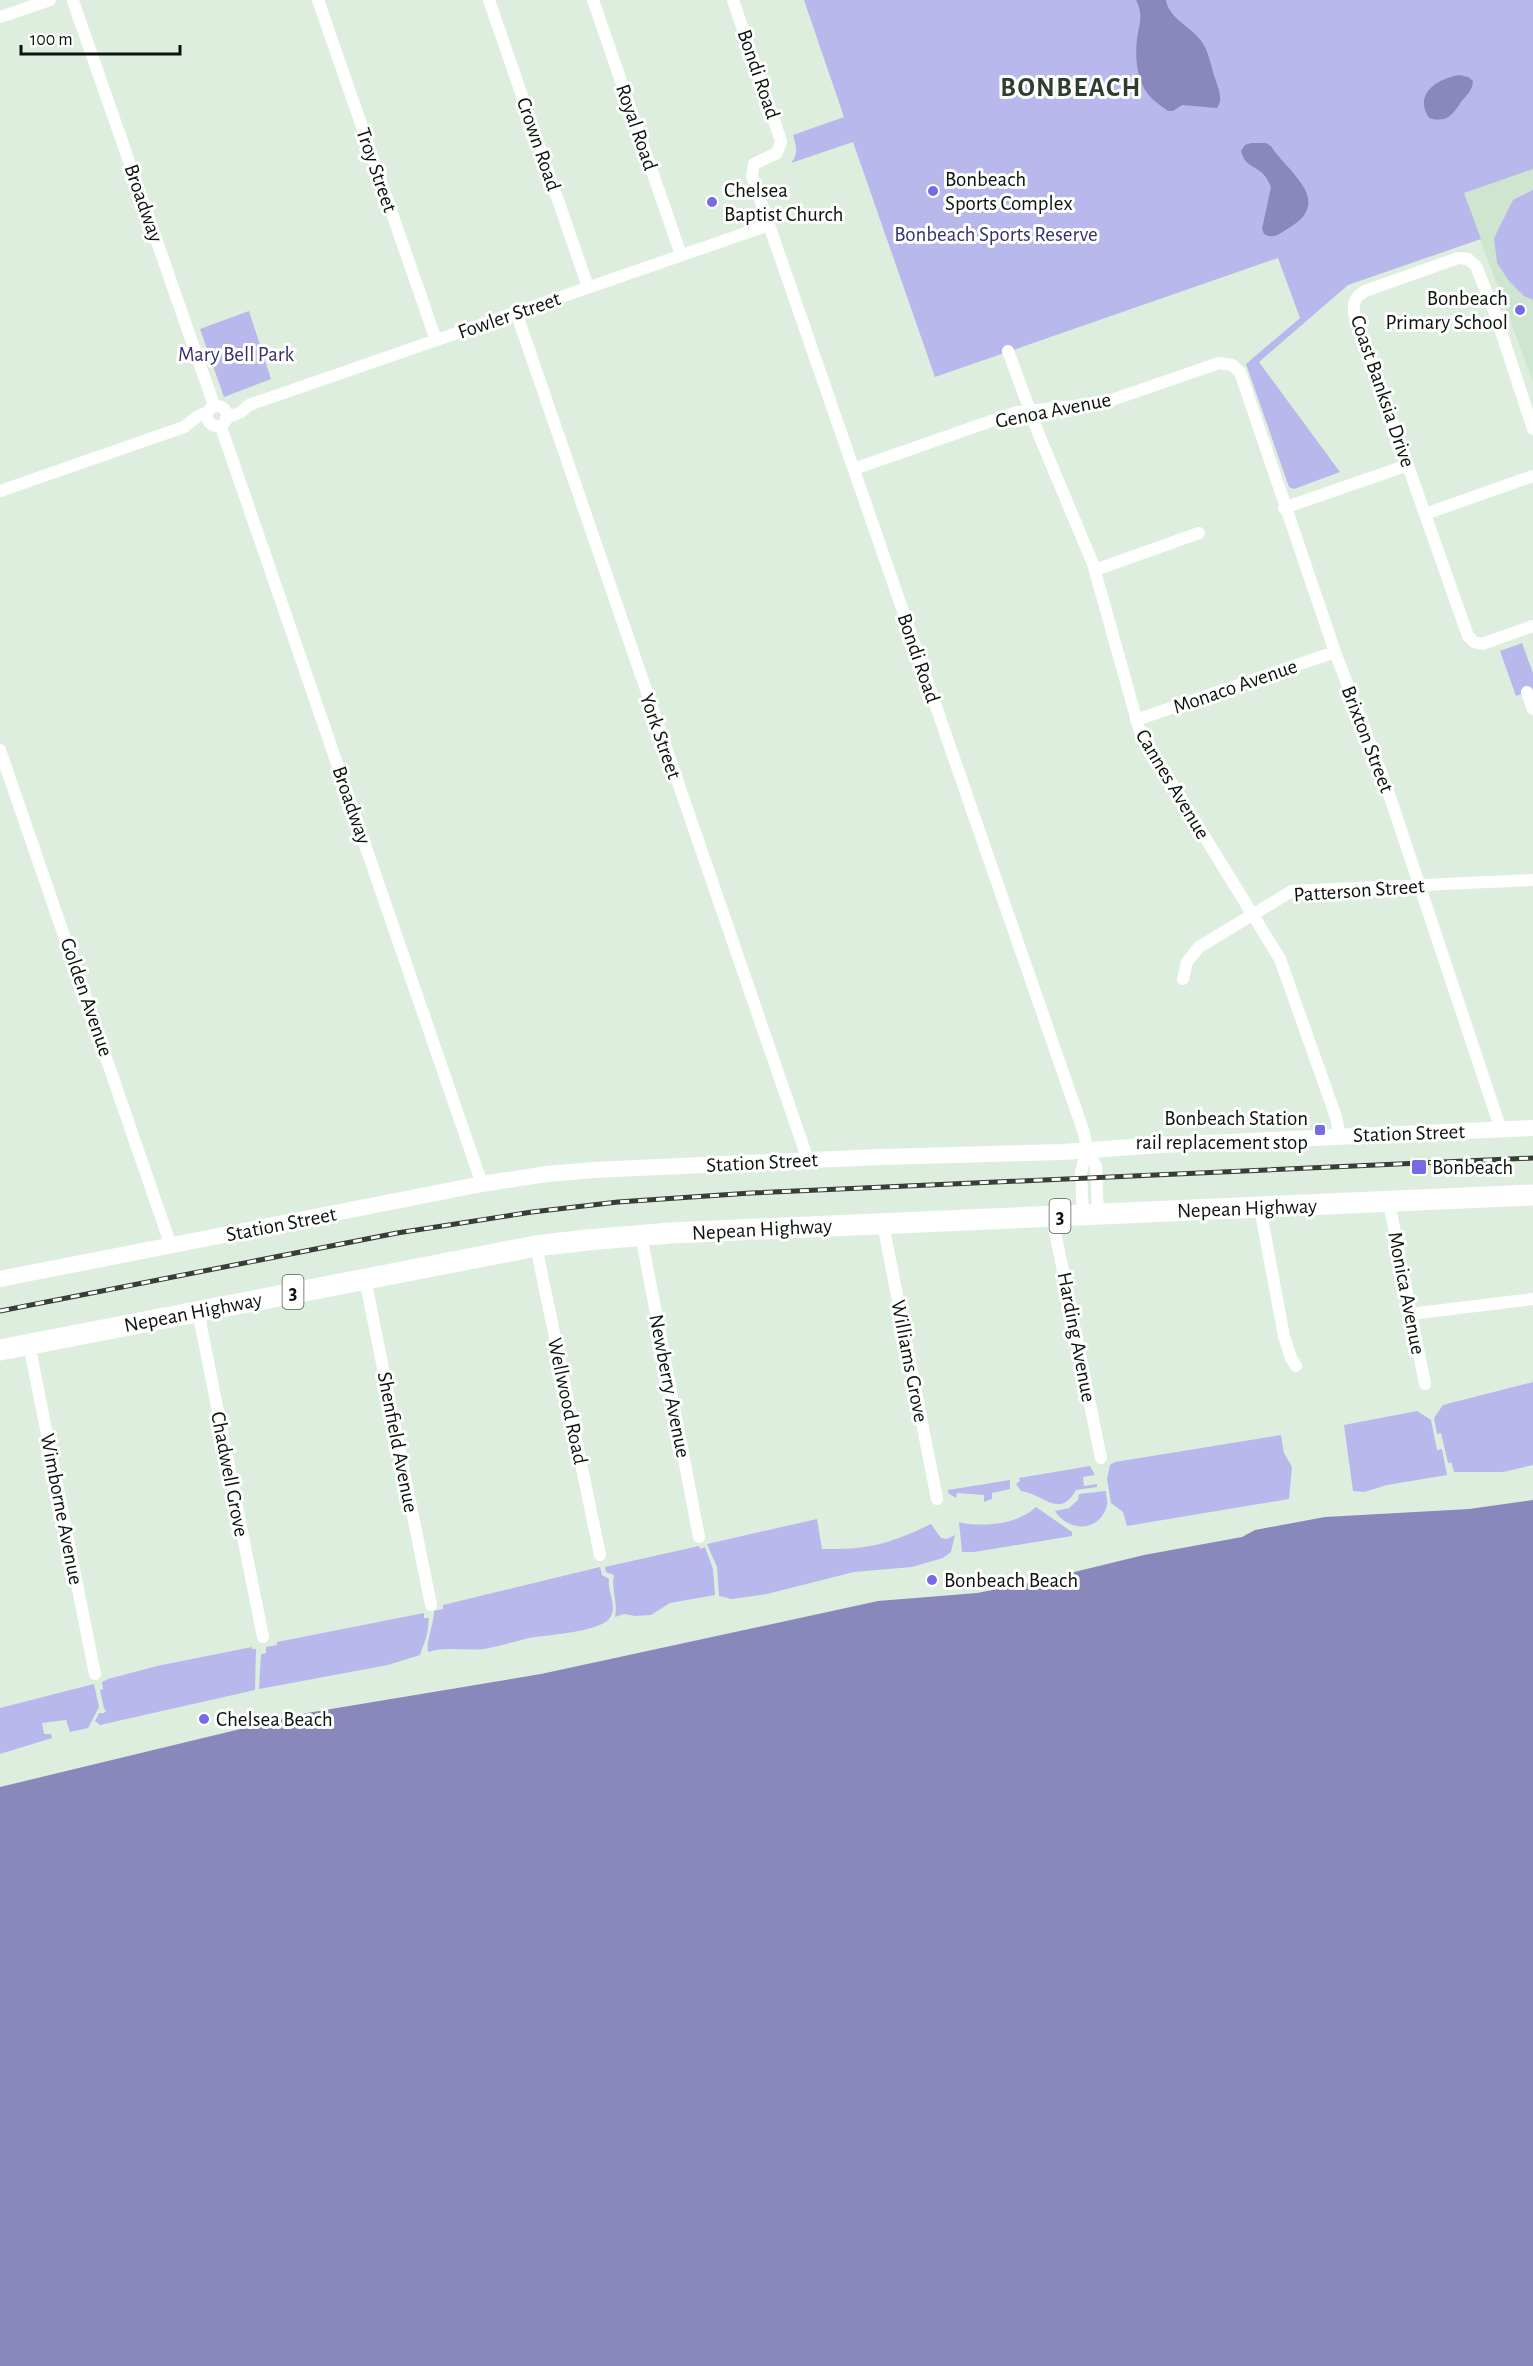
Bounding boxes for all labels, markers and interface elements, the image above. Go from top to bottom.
scale bar [21,18,180,56]
street label: Bondi Road [733,27,784,122]
text: 100 m [30,31,73,49]
district label: BONBEACH [1000,74,1142,101]
street label: Royal Road [612,81,661,173]
street label: Crown Road [513,95,564,194]
street label: Troy Street [352,125,401,215]
street label: Broadway [120,161,167,245]
place label: Bonbeach Sports Complex [945,169,1073,214]
place label: Chelsea Baptist Church [724,180,844,225]
marker: Bonbeach Sports Complex [926,184,940,198]
marker: Chelsea Baptist Church [705,195,719,209]
park label: Bonbeach Sports Reserve [894,224,1098,245]
street label: Fowler Street [455,288,563,343]
place label: Bonbeach Primary School [1385,288,1508,333]
marker: Bonbeach Primary School [1513,303,1527,317]
street label: Coast Banksia Drive [1347,312,1418,470]
park label: Mary Bell Park [178,344,294,365]
street label: Genoa Avenue [993,389,1113,432]
street label: Bondi Road [893,611,944,706]
street label: Monaco Avenue [1170,655,1300,718]
street label: Brixton Street [1338,683,1398,796]
street label: York Street [636,691,685,782]
street label: Cannes Avenue [1132,726,1214,843]
street label: Broadway [328,763,375,847]
street label: Patterson Street [1293,875,1426,906]
street label: Golden Avenue [56,935,117,1059]
place label: Bonbeach Station rail replacement stop [1136,1108,1308,1153]
street label: Station Street [1353,1121,1466,1146]
marker: Bonbeach Station rail replacement stop [1313,1123,1327,1137]
street label: Station Street [706,1149,819,1176]
place label: Bonbeach [1432,1157,1513,1178]
marker: Bonbeach [1410,1158,1428,1176]
street label: Nepean Highway [1177,1196,1317,1221]
road number: 3 [1050,1199,1070,1233]
street label: Station Street [224,1203,338,1245]
street label: Nepean Highway [691,1215,833,1244]
street label: Monica Avenue [1384,1230,1429,1356]
street label: Harding Avenue [1054,1270,1099,1404]
road number: 3 [282,1275,304,1309]
street label: Nepean Highway [122,1289,264,1336]
street label: Williams Grove [887,1298,932,1424]
street label: Newberry Avenue [645,1313,694,1460]
street label: Wellwood Road [544,1336,591,1466]
street label: Shenfield Avenue [374,1370,421,1514]
street label: Chadwell Grove [207,1410,252,1538]
street label: Wimborne Avenue [37,1432,86,1586]
place label: Bonbeach Beach [944,1570,1078,1591]
marker: Bonbeach Beach [925,1573,939,1587]
place label: Chelsea Beach [216,1709,333,1730]
marker: Chelsea Beach [197,1712,211,1726]

